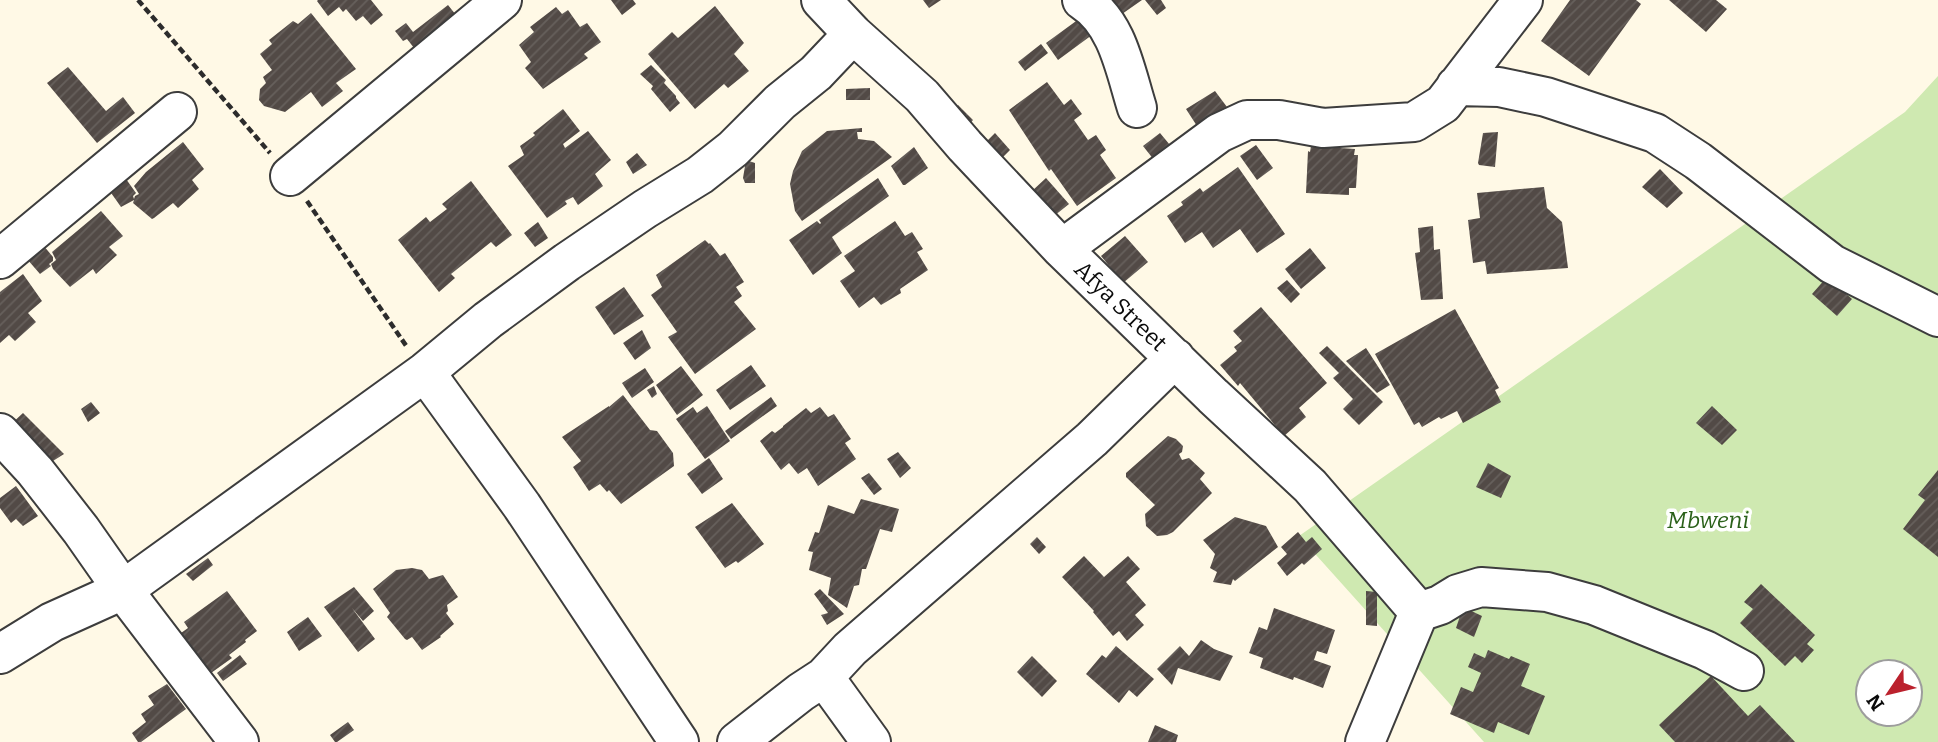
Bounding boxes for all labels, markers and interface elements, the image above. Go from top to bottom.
street label: Afya Street [1069,255,1173,357]
park label: Mbweni [1667,506,1749,534]
north arrow [1854,658,1924,728]
text: N [1862,690,1889,715]

